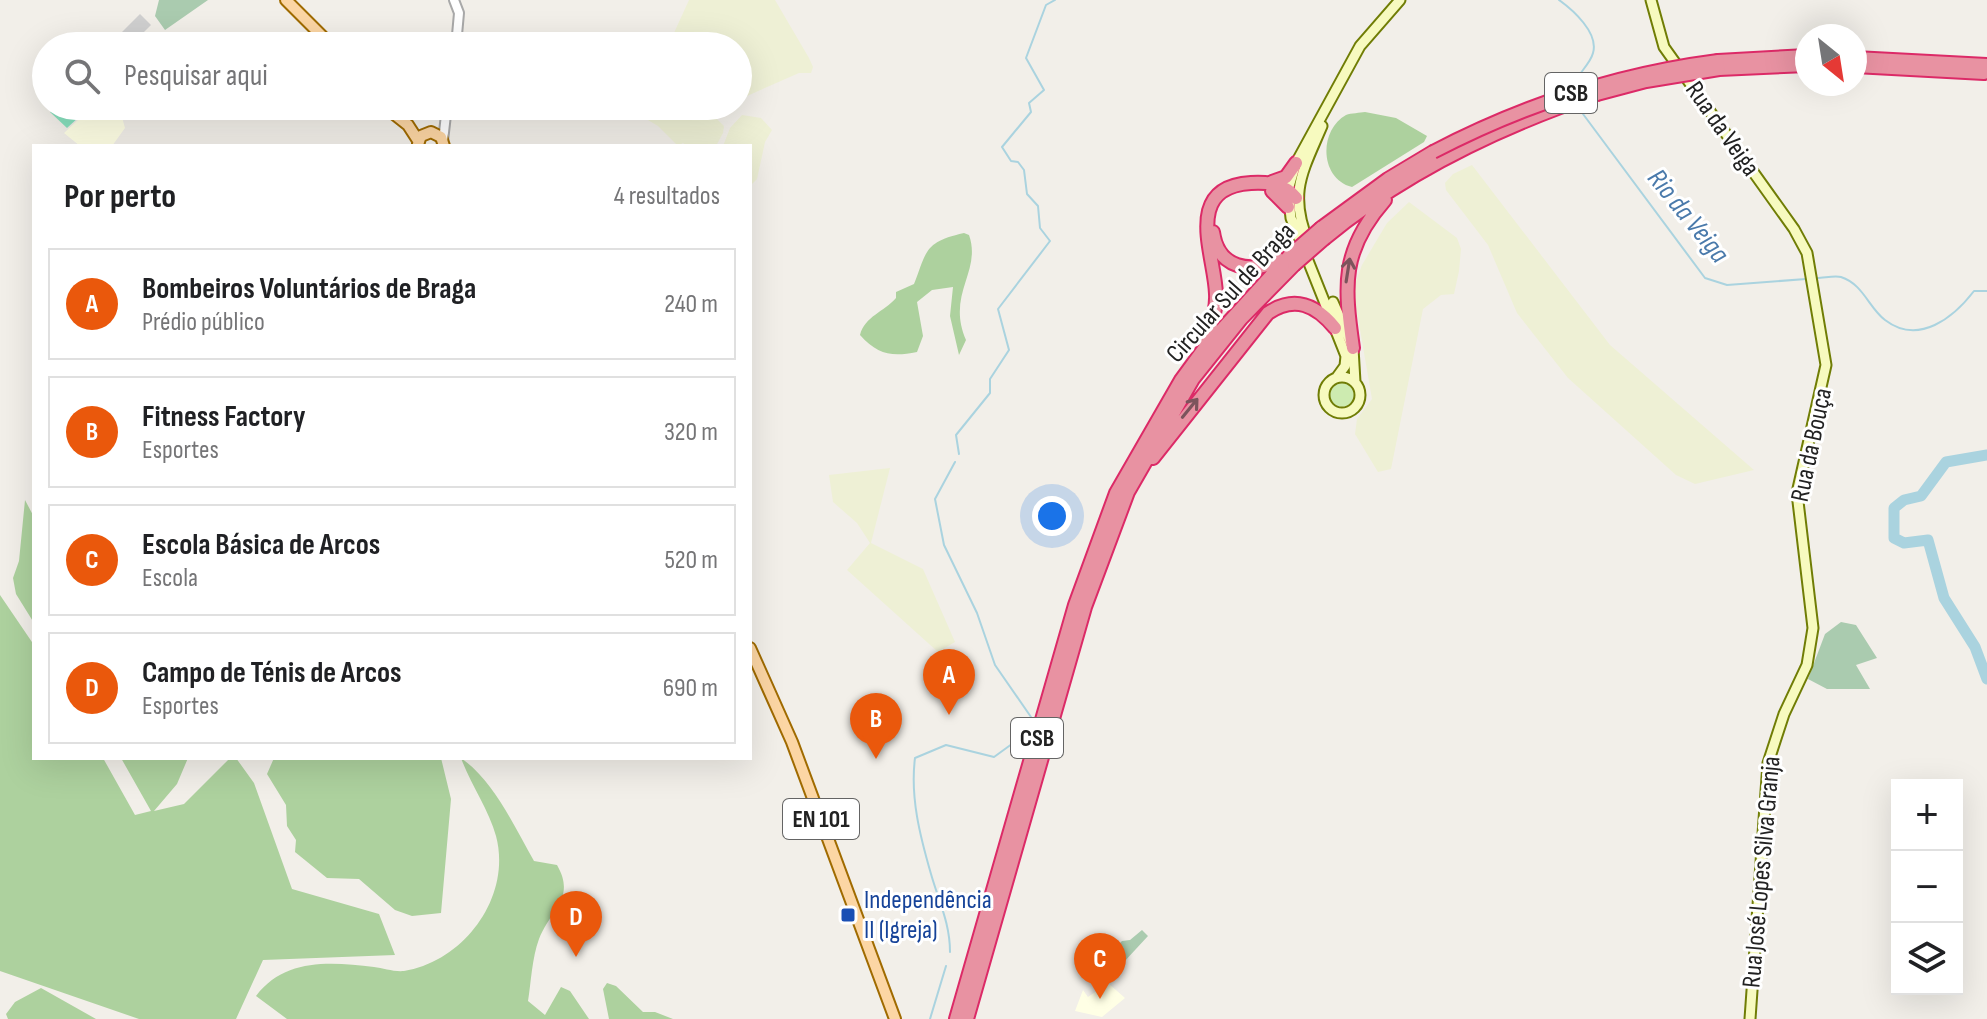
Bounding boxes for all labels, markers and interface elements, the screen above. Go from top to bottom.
north arrow [1795,24,1867,96]
search box [32,32,752,120]
icon: search [60,54,104,98]
text: Pesquisar aqui [124,58,268,94]
road number: CSB [1545,73,1597,113]
street label: Rua da Veiga [1678,76,1766,182]
water label: Rio da Veiga [1640,162,1736,270]
text: Por perto [64,176,176,217]
text: 4 resultados [614,181,720,212]
street label: Circular Sul de Braga [1160,217,1302,369]
one-way arrow [1341,258,1356,283]
text: Bombeiros Voluntários de Braga [142,271,476,307]
text: A [86,289,98,320]
text: 240 m [664,289,718,320]
text: Prédio público [142,307,265,338]
street label: Rua da Bouça [1785,385,1839,505]
one-way arrow [1182,398,1199,419]
text: Fitness Factory [142,399,305,435]
text: B [86,417,98,448]
text: 320 m [664,417,718,448]
text: Esportes [142,435,219,466]
your location [1032,496,1072,536]
text: Escola Básica de Arcos [142,527,380,563]
text: C [85,545,99,576]
text: 520 m [664,545,718,576]
text: Escola [142,563,198,594]
pin: A [923,649,975,715]
text: Campo de Ténis de Arcos [142,655,402,691]
text: D [85,673,99,704]
text: 690 m [663,673,718,704]
text: Esportes [142,691,219,722]
pin: B [850,693,902,759]
road number: CSB [1011,718,1063,758]
street label: Rua José Lopes Silva Granja [1736,755,1788,989]
map controls [1891,779,1963,995]
button: + [1891,779,1963,851]
road number: EN 101 [783,799,859,839]
button: − [1891,851,1963,923]
place label: Independência II (Igreja) [864,885,992,946]
pin: D [550,891,602,957]
marker: Independência II (Igreja) [839,906,857,924]
button: layers [1891,923,1963,995]
pin: C [1074,933,1126,999]

